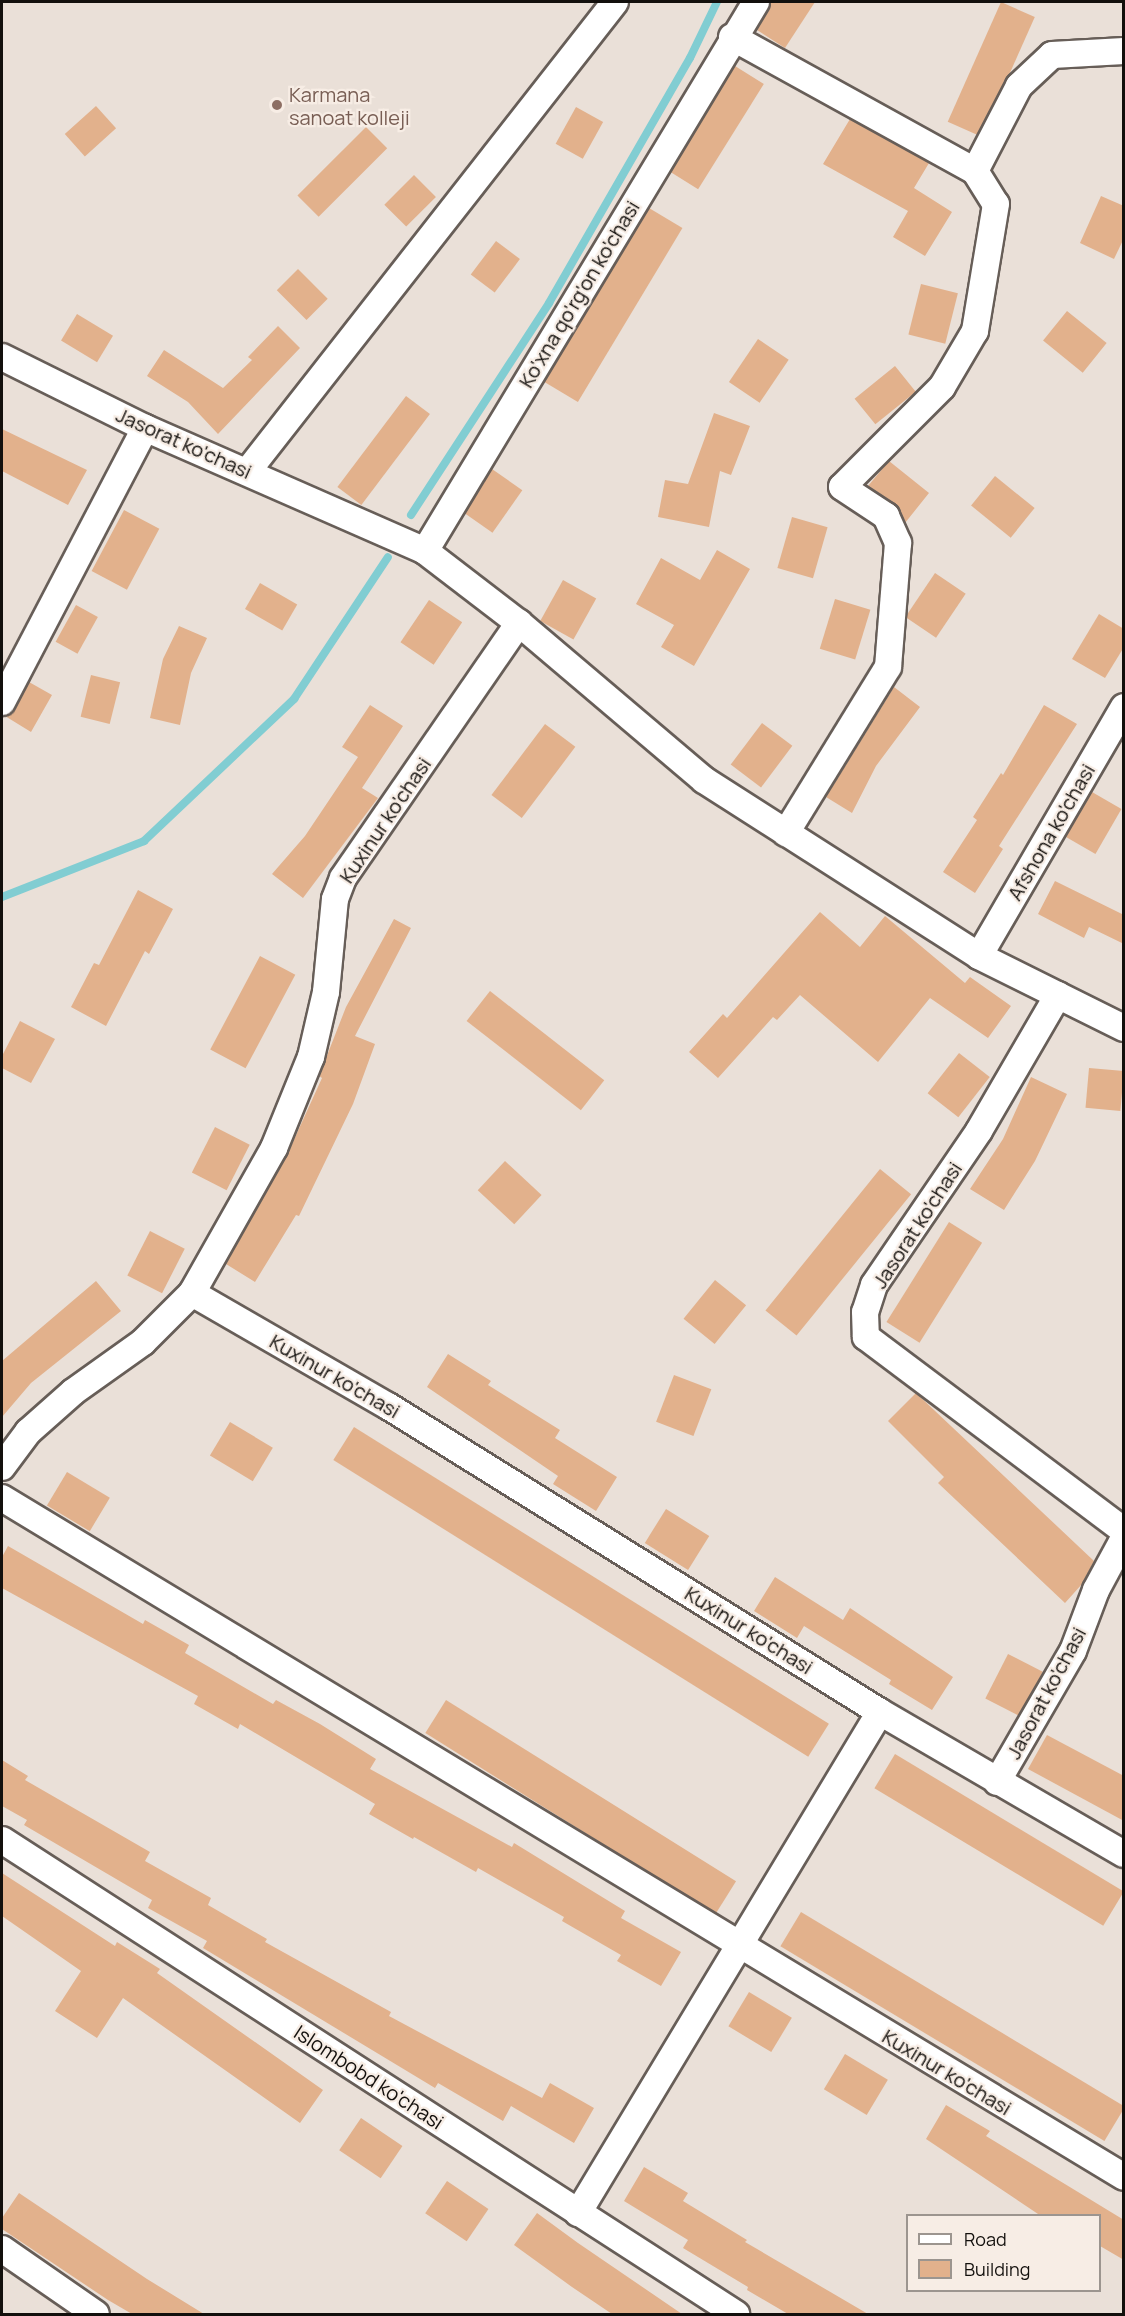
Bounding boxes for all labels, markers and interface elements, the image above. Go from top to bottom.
place label: Karmana sanoat kolleji [289,82,410,129]
marker: Karmana sanoat kolleji [270,98,284,112]
street label: Ko'xna qo'rg'on ko'chasi [514,196,644,392]
street label: Jasorat ko'chasi [113,402,255,484]
street label: Kuxinur ko'chasi [334,753,436,887]
street label: Afshona ko'chasi [1002,760,1100,904]
street label: Jasorat ko'chasi [867,1157,967,1293]
street label: Kuxinur ko'chasi [266,1329,404,1423]
street label: Kuxinur ko'chasi [681,1581,817,1679]
street label: Jasorat ko'chasi [1001,1623,1091,1763]
street label: Islombobd ko'chasi [290,2020,448,2134]
street label: Kuxinur ko'chasi [878,2024,1016,2120]
legend [906,2214,1101,2292]
text: Road [964,2227,1007,2251]
text: Building [964,2257,1030,2281]

